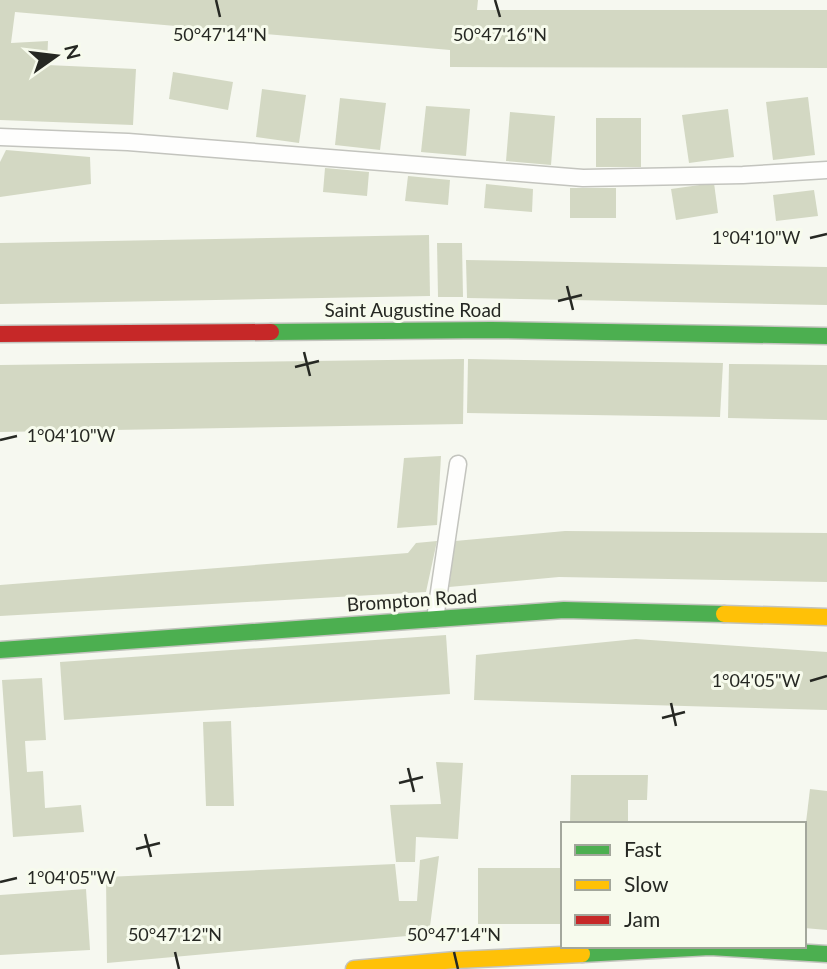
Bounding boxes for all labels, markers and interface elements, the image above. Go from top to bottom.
north arrow [21,21,91,91]
text: 50°47'14"N [173,23,267,45]
text: 50°47'16"N [453,23,547,45]
text: N [60,42,86,62]
text: 1°04'10"W [712,226,801,248]
street label: Saint Augustine Road [325,298,501,321]
text: 1°04'10"W [27,424,116,446]
street label: Brompton Road [346,583,478,616]
text: 1°04'05"W [712,669,801,691]
legend [561,822,806,948]
text: Fast [624,836,662,861]
text: 1°04'05"W [27,866,116,888]
text: Slow [624,871,669,896]
text: Jam [624,906,660,931]
text: 50°47'12"N [128,923,222,945]
text: 50°47'14"N [407,923,501,945]

